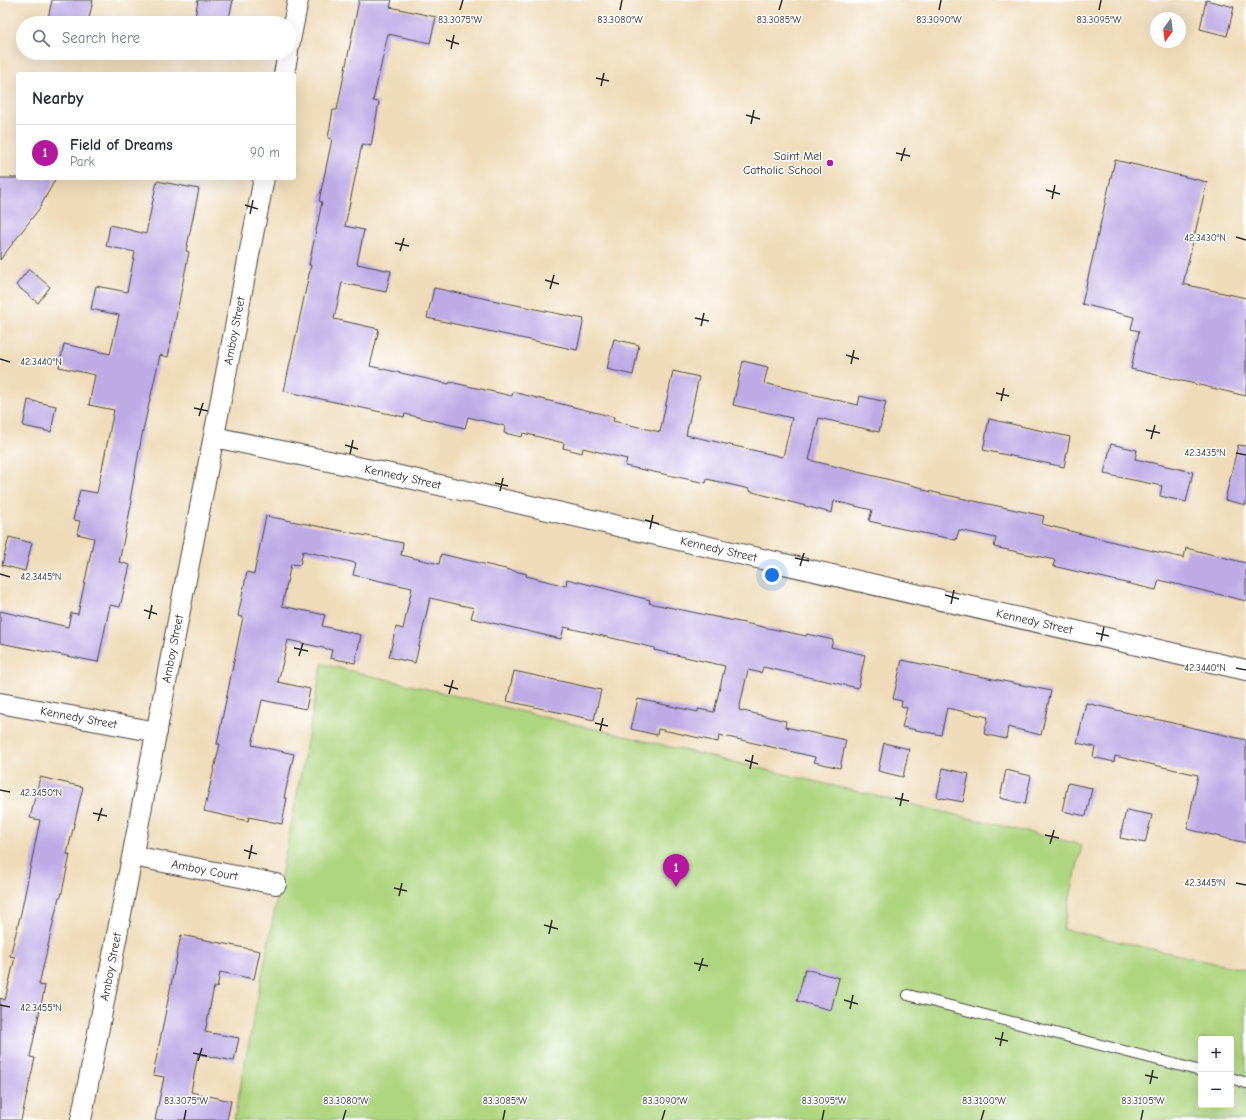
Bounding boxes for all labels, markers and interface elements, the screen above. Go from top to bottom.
north arrow [1150,12,1186,48]
text: 83.3075°W [438,14,482,26]
text: 83.3080°W [597,14,643,26]
text: 83.3085°W [757,14,802,26]
text: 83.3090°W [916,14,962,26]
text: 83.3095°W [1077,14,1122,26]
search box [16,16,296,60]
icon: search [30,27,52,49]
text: Search here [62,29,140,47]
text: Nearby [32,89,83,108]
text: Field of Dreams [70,136,173,154]
text: 1 [42,145,48,160]
text: 90 m [250,145,280,160]
place label: Saint Mel Catholic School [743,149,822,177]
text: Park [70,154,95,169]
marker: Saint Mel Catholic School [825,158,835,168]
text: 42.3430°N [1184,232,1226,244]
street label: Amboy Street [221,295,248,366]
text: 42.3440°N [20,356,62,368]
text: 42.3435°N [1184,447,1226,459]
street label: Kennedy Street [363,462,443,492]
street label: Kennedy Street [679,534,759,565]
your location [762,565,782,585]
text: 42.3445°N [21,571,61,583]
street label: Kennedy Street [995,606,1075,637]
street label: Amboy Street [159,613,186,684]
text: 42.3440°N [1184,662,1226,674]
street label: Kennedy Street [39,704,119,732]
text: 42.3450°N [20,787,62,799]
pin: 1 [663,854,689,887]
street label: Amboy Court [170,857,239,883]
text: 42.3445°N [1185,877,1225,889]
street label: Amboy Street [97,931,124,1002]
text: 42.3455°N [20,1002,62,1014]
map controls [1198,1036,1234,1108]
button: + [1198,1036,1234,1072]
button: − [1198,1072,1234,1108]
text: 83.3075°W [164,1095,208,1107]
text: 83.3080°W [323,1095,369,1107]
text: 83.3085°W [483,1095,528,1107]
text: 83.3090°W [642,1095,688,1107]
text: 83.3095°W [802,1095,847,1107]
text: 83.3100°W [962,1095,1006,1107]
text: 83.3105°W [1121,1095,1165,1107]

